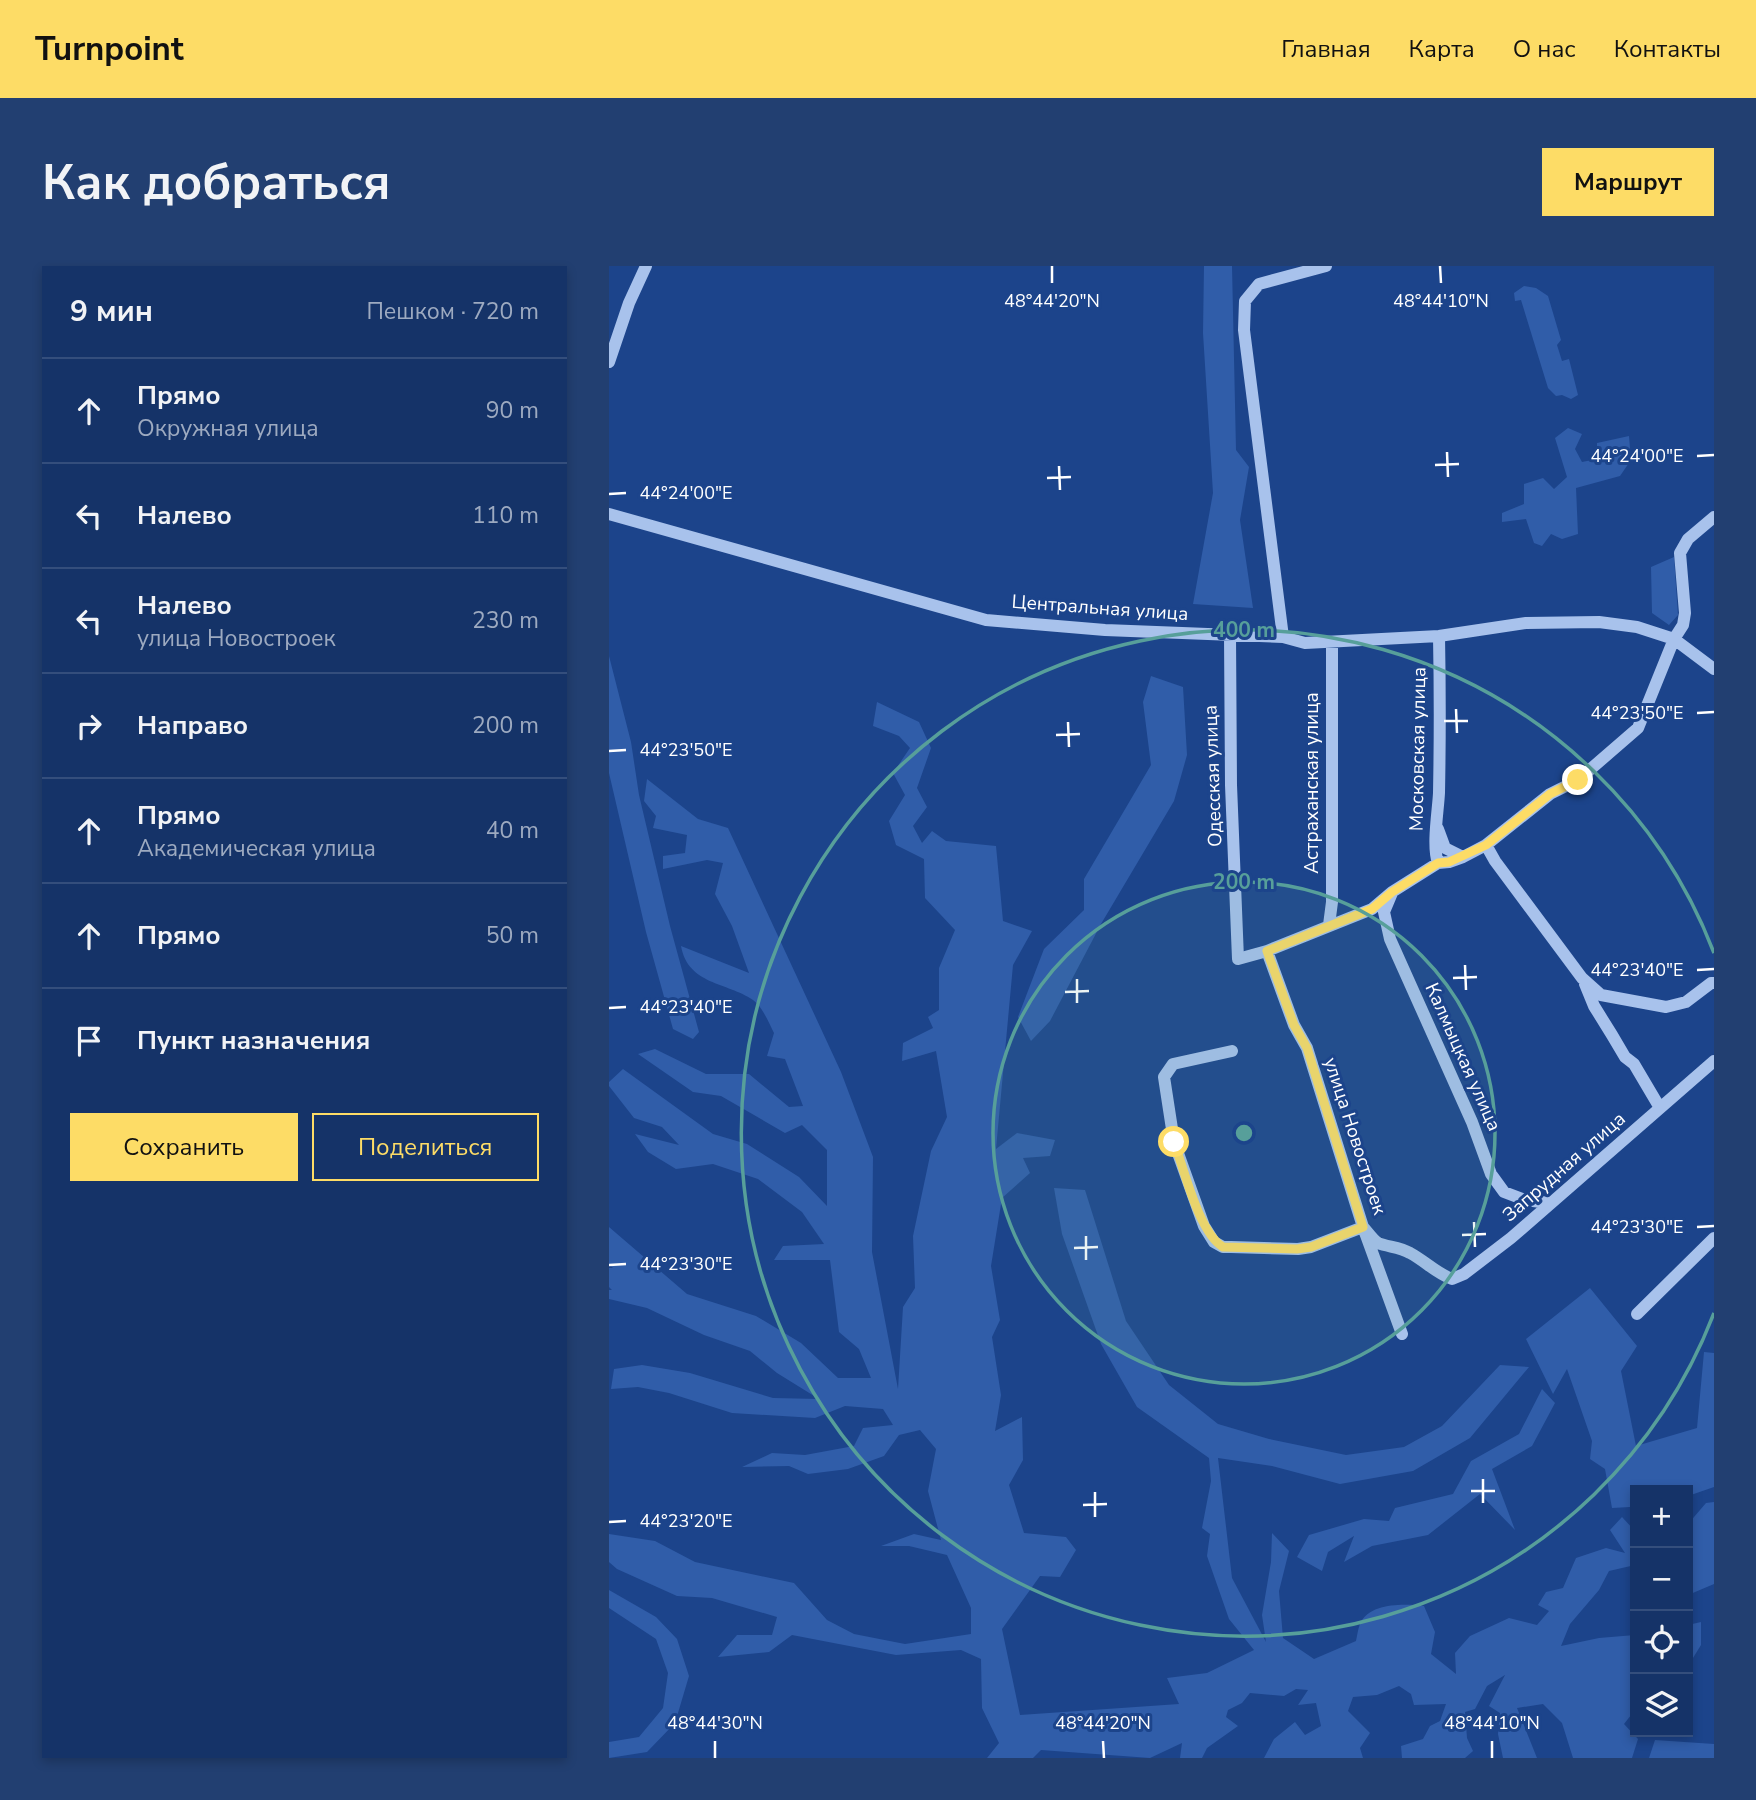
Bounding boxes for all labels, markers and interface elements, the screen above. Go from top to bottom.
text: Turnpoint [35,27,184,72]
text: Главная [1281,33,1371,65]
text: Карта [1409,33,1475,65]
text: О нас [1513,33,1576,65]
text: Контакты [1614,33,1721,65]
button: Маршрут [1542,148,1714,216]
text: Как добраться [42,149,390,216]
text: 48°44'20"N [1004,289,1100,313]
text: 48°44'10"N [1393,289,1489,313]
text: 9 мин [70,291,153,332]
text: Пешком · 720 m [366,296,539,327]
text: Прямо [137,378,221,413]
icon: ahead [70,392,108,430]
text: 90 m [486,395,539,426]
text: Окружная улица [137,413,319,444]
text: 44°24'00"E [1591,444,1684,468]
text: 44°24'00"E [640,481,733,505]
icon: left [70,497,108,535]
text: Налево [137,498,232,533]
text: 110 m [472,500,539,531]
text: Налево [137,588,232,623]
street label: Центральная улица [1011,589,1189,627]
icon: left [70,602,108,640]
text: 230 m [472,605,539,636]
text: 400 m [1213,616,1275,644]
text: улица Новостроек [137,623,336,654]
street label: Московская улица [1404,667,1432,831]
street label: Астраханская улица [1299,692,1325,874]
text: 44°23'50"E [1591,701,1684,725]
street label: Одесская улица [1198,704,1228,848]
icon: right [70,707,108,745]
text: Направо [137,708,248,743]
text: 200 m [472,710,539,741]
text: 44°23'50"E [640,738,733,762]
route end [1562,764,1593,795]
text: Прямо [137,798,221,833]
icon: ahead [70,812,108,850]
text: 40 m [486,815,539,846]
text: Академическая улица [137,833,376,864]
text: 200 m [1213,868,1275,896]
icon: ahead [70,917,108,955]
text: Прямо [137,918,221,953]
text: 50 m [486,920,539,951]
text: 44°23'40"E [1591,958,1684,982]
street label: Калмыцкая улица [1419,979,1507,1135]
text: 44°23'40"E [640,995,733,1019]
icon: arrive [70,1022,108,1060]
text: Пункт назначения [137,1023,370,1058]
street label: улица Новостроек [1317,1054,1393,1218]
street label: Запрудная улица [1497,1106,1631,1228]
button: Сохранить [70,1113,298,1181]
button: Поделиться [312,1113,539,1181]
centre of rings [1232,1121,1256,1145]
route start [1158,1126,1189,1157]
text: 44°23'30"E [1591,1215,1684,1239]
text: 44°23'30"E [640,1252,733,1276]
map controls [1630,1485,1693,1737]
button: + [1630,1485,1693,1548]
text: 44°23'20"E [640,1509,733,1533]
button: − [1630,1548,1693,1611]
button: locate [1630,1611,1693,1674]
button: layers [1630,1674,1693,1737]
text: 48°44'30"N [667,1711,763,1735]
text: 48°44'20"N [1055,1711,1151,1735]
text: 48°44'10"N [1444,1711,1540,1735]

